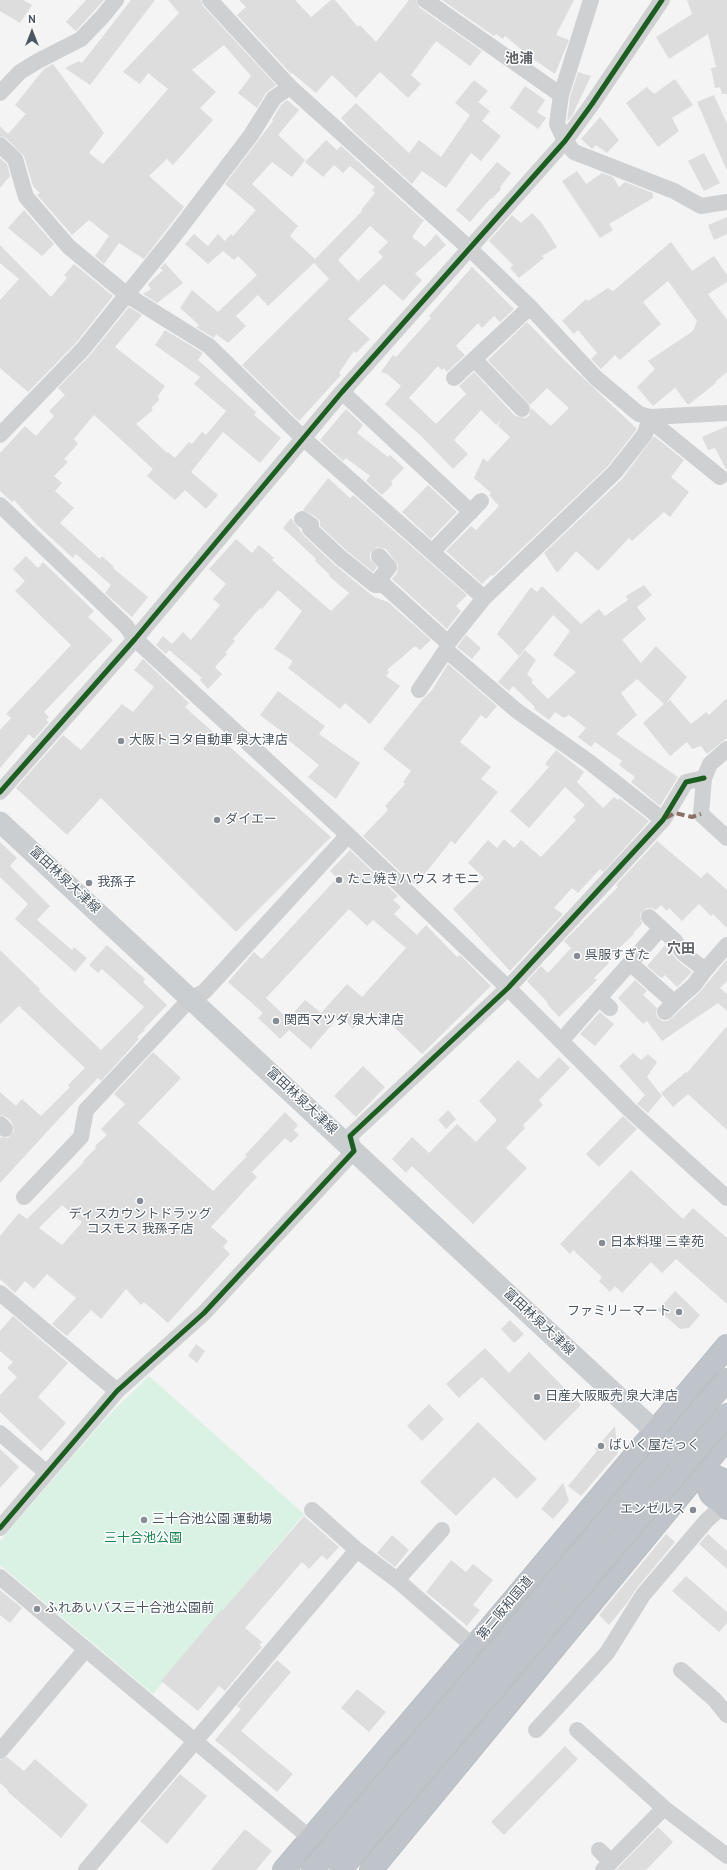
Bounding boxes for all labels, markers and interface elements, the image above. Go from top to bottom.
north arrow [12,12,52,52]
text: N [28,13,36,27]
district label: 池浦 [505,52,533,68]
place label: 大阪トヨタ自動車 泉大津店 [129,733,288,749]
marker: 大阪トヨタ自動車 泉大津店 [116,736,126,746]
place label: ダイエー [225,812,277,828]
marker: ダイエー [212,815,222,825]
street label: 富田林泉大津線 [25,844,103,918]
place label: たこ焼きハウス オモニ [347,872,480,888]
place label: 我孫子 [97,875,136,891]
marker: たこ焼きハウス オモニ [334,875,344,885]
marker: 我孫子 [84,878,94,888]
district label: 穴田 [667,942,695,958]
place label: 呉服すぎた [585,948,650,964]
marker: 呉服すぎた [572,951,582,961]
place label: 関西マツダ 泉大津店 [284,1013,404,1029]
marker: 関西マツダ 泉大津店 [271,1016,281,1026]
street label: 富田林泉大津線 [262,1065,340,1139]
marker: ディスカウントドラッグ コスモス 我孫子店 [135,1196,145,1206]
place label: ディスカウントドラッグ コスモス 我孫子店 [69,1207,211,1238]
place label: 日本料理 三幸苑 [610,1235,704,1251]
marker: 日本料理 三幸苑 [597,1238,607,1248]
street label: 富田林泉大津線 [499,1286,577,1360]
place label: ファミリーマート [567,1304,671,1320]
marker: ファミリーマート [674,1307,684,1317]
place label: 日産大阪販売 泉大津店 [545,1389,678,1405]
marker: 日産大阪販売 泉大津店 [532,1392,542,1402]
place label: ばいく屋だっく [609,1438,700,1454]
marker: ばいく屋だっく [596,1441,606,1451]
place label: エンゼルス [620,1502,685,1518]
marker: エンゼルス [688,1505,698,1515]
place label: 三十合池公園 運動場 [152,1512,272,1528]
marker: 三十合池公園 運動場 [139,1515,149,1525]
park label: 三十合池公園 [104,1531,182,1547]
street label: 第二阪和国道 [475,1574,537,1644]
place label: ふれあいバス三十合池公園前 [45,1601,214,1617]
marker: ふれあいバス三十合池公園前 [32,1604,42,1614]

